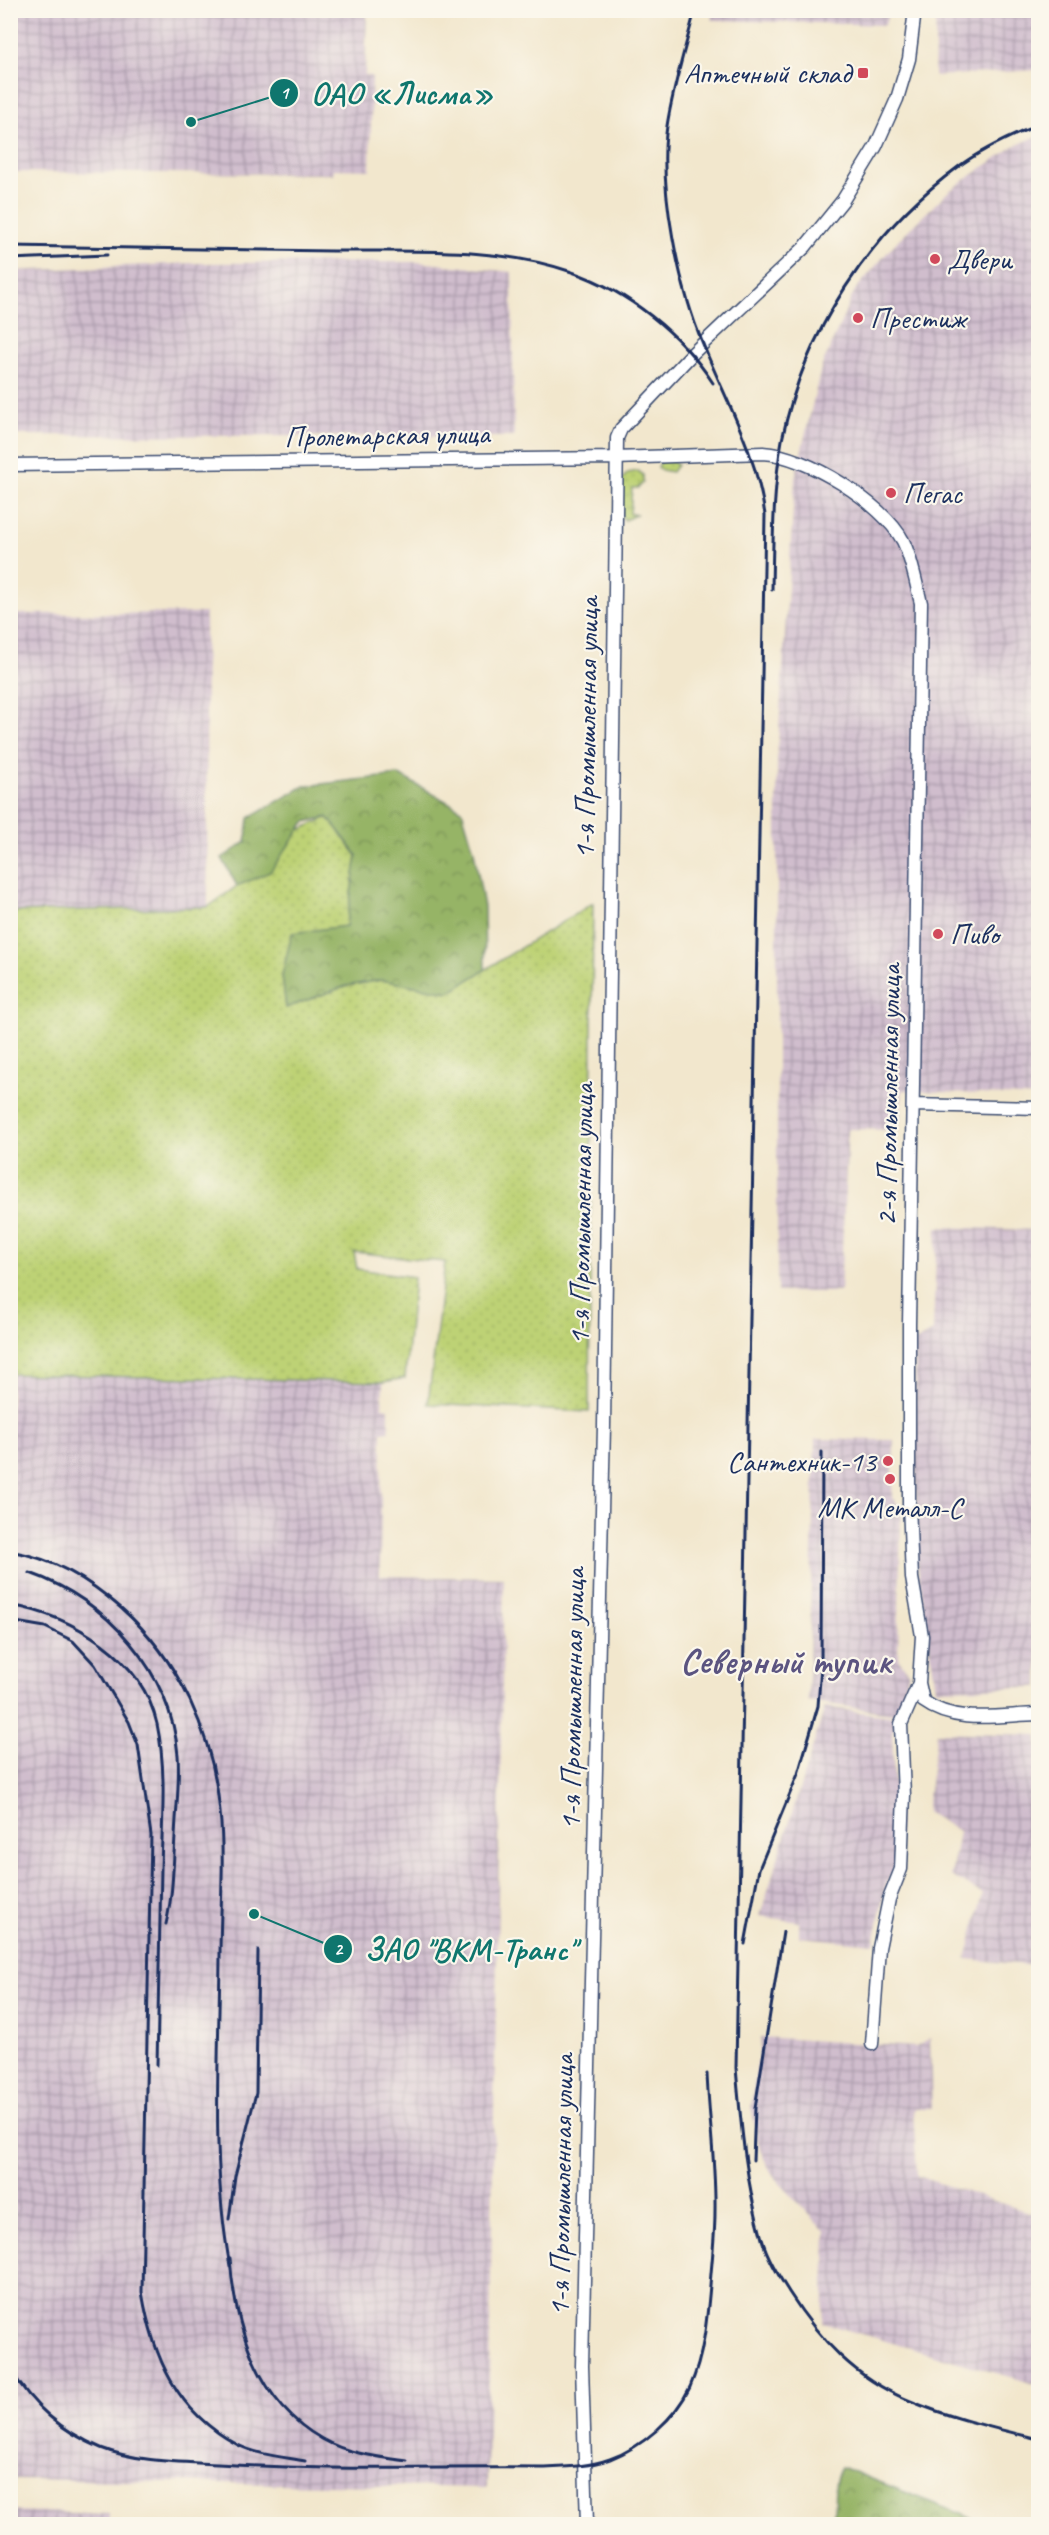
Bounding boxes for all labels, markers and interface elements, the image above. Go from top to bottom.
place label: Аптечный склад [684,54,853,92]
marker: Аптечный склад [856,66,870,80]
callout: ОАО «Лисма» [269,68,505,118]
text: ОАО «Лисма» [311,73,493,114]
text: 1 [280,82,290,104]
place label: Двери [947,240,1014,278]
marker: Двери [928,252,942,266]
place label: Престиж [870,299,969,337]
marker: Престиж [851,311,865,325]
street label: Пролетарская улица [284,414,492,456]
place label: Пегас [903,474,963,512]
marker: Пегас [884,486,898,500]
street label: 1-я Промышленная улица [565,594,607,859]
place label: Пиво [950,915,1002,953]
marker: Пиво [931,927,945,941]
street label: 2-я Промышленная улица [867,961,909,1226]
street label: 1-я Промышленная улица [560,1080,602,1345]
place label: Сантехник-13 [727,1442,878,1480]
marker: Сантехник-13 [881,1454,895,1468]
marker: МК Металл-С [883,1472,897,1486]
place label: МК Металл-С [817,1488,965,1526]
street label: 1-я Промышленная улица [551,1565,593,1830]
district label: Северный тупик [680,1638,894,1684]
callout: ЗАО "ВКМ-Транс" [323,1924,588,1974]
text: ЗАО "ВКМ-Транс" [365,1929,583,1970]
text: 2 [334,1938,344,1960]
street label: 1-я Промышленная улица [540,2051,582,2316]

